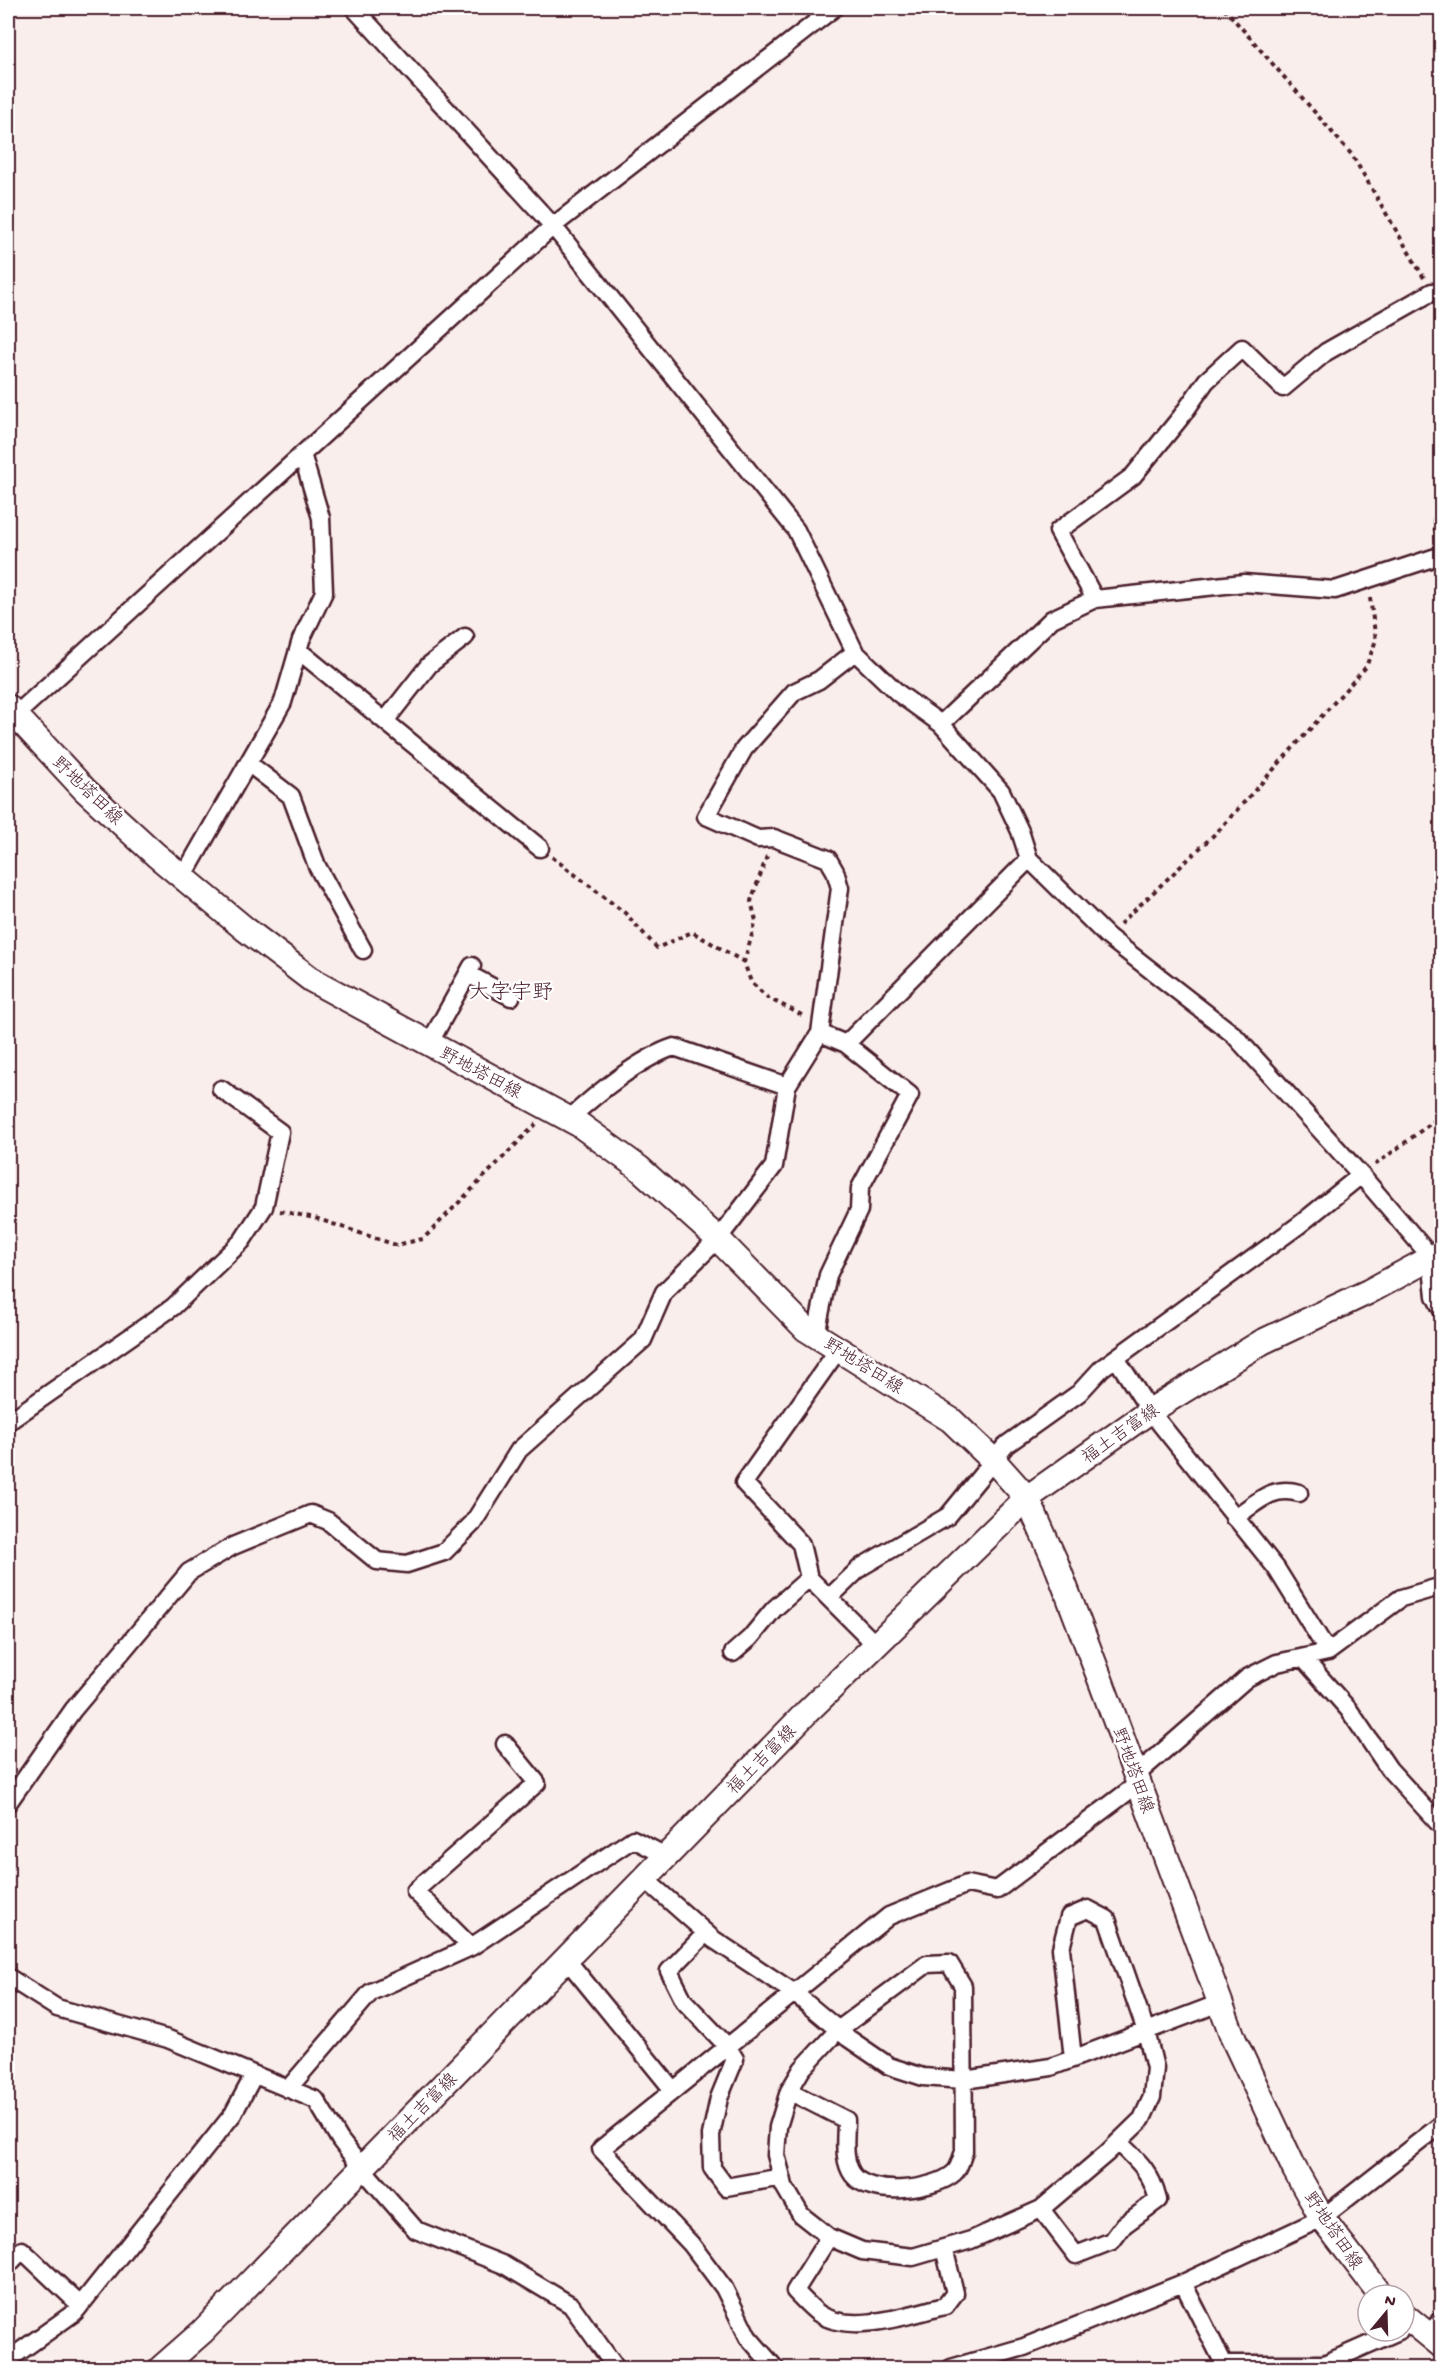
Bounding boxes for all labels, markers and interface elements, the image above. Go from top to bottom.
street label: 野地塔田線 [47,752,127,831]
district label: 大字宇野 [469,981,553,1007]
street label: 野地塔田線 [435,1043,525,1105]
street label: 野地塔田線 [819,1334,907,1400]
street label: 福土吉富線 [1078,1400,1164,1469]
street label: 福土吉富線 [723,1721,802,1800]
street label: 野地塔田線 [1106,1725,1158,1817]
street label: 福土吉富線 [384,2069,463,2148]
street label: 野地塔田線 [1298,2188,1367,2275]
north arrow [1356,2283,1416,2343]
text: N [1382,2291,1398,2313]

